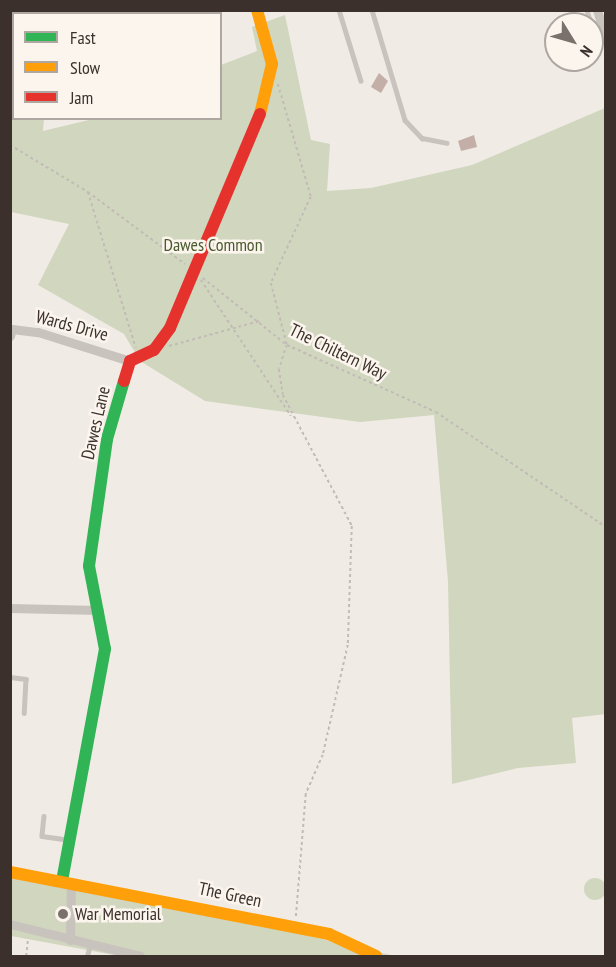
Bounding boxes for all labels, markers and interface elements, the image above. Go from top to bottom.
legend [12,12,222,120]
north arrow [544,12,604,72]
text: Fast [70,26,96,49]
text: N [576,42,597,61]
text: Slow [70,56,100,79]
text: Jam [70,86,93,109]
park label: Dawes Common [163,234,263,256]
street label: Wards Drive [33,306,111,346]
street label: The Chiltern Way [286,319,390,385]
street label: Dawes Lane [77,384,115,462]
street label: The Green [197,878,263,912]
place label: War Memorial [75,903,161,925]
marker: War Memorial [56,907,70,921]

